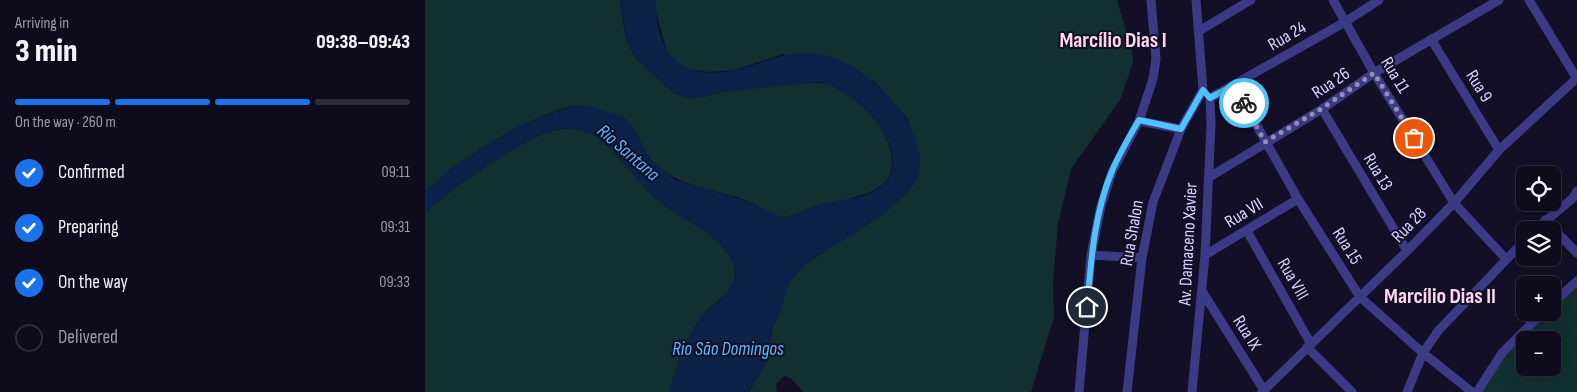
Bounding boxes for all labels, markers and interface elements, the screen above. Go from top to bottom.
text: Arriving in [15,14,69,33]
street label: Rua 24 [1264,17,1310,55]
district label: Marcílio Dias I [1059,27,1167,54]
text: 09:38–09:43 [316,31,410,54]
text: 3 min [15,32,77,71]
street label: Rua 11 [1376,53,1414,97]
street label: Rua 26 [1308,63,1354,103]
street label: Rua 9 [1461,66,1497,106]
courier [1219,78,1269,128]
icon: bike [1230,89,1258,117]
text: On the way · 260 m [15,113,116,132]
pin [1393,117,1435,159]
water label: Rio Santana [592,120,664,187]
icon: bag [1400,124,1428,152]
street label: Rua 13 [1359,150,1397,194]
icon: check [15,159,43,187]
text: Confirmed [58,161,125,184]
text: 09:11 [382,163,410,182]
map controls [1516,166,1561,376]
button: locate [1516,166,1561,211]
street label: Av. Damaceno Xavier [1174,182,1202,307]
street label: Rua VII [1221,193,1267,233]
street label: Rua Shalon [1116,198,1148,268]
street label: Rua 28 [1387,203,1431,247]
icon: check [15,214,43,242]
text: Preparing [58,216,119,239]
text: 09:31 [380,218,410,237]
button: layers [1516,221,1561,266]
street label: Rua 15 [1328,224,1366,268]
street label: Rua VIII [1273,254,1313,304]
icon: check [15,269,43,297]
text: On the way [58,271,128,294]
text: 09:33 [379,273,410,292]
button: + [1516,276,1561,321]
district label: Marcílio Dias II [1384,283,1496,310]
pin [1066,286,1108,328]
icon: home [1073,293,1101,321]
street label: Rua IX [1228,312,1266,355]
text: Delivered [58,326,118,349]
button: − [1516,331,1561,376]
water label: Rio São Domingos [672,338,784,361]

